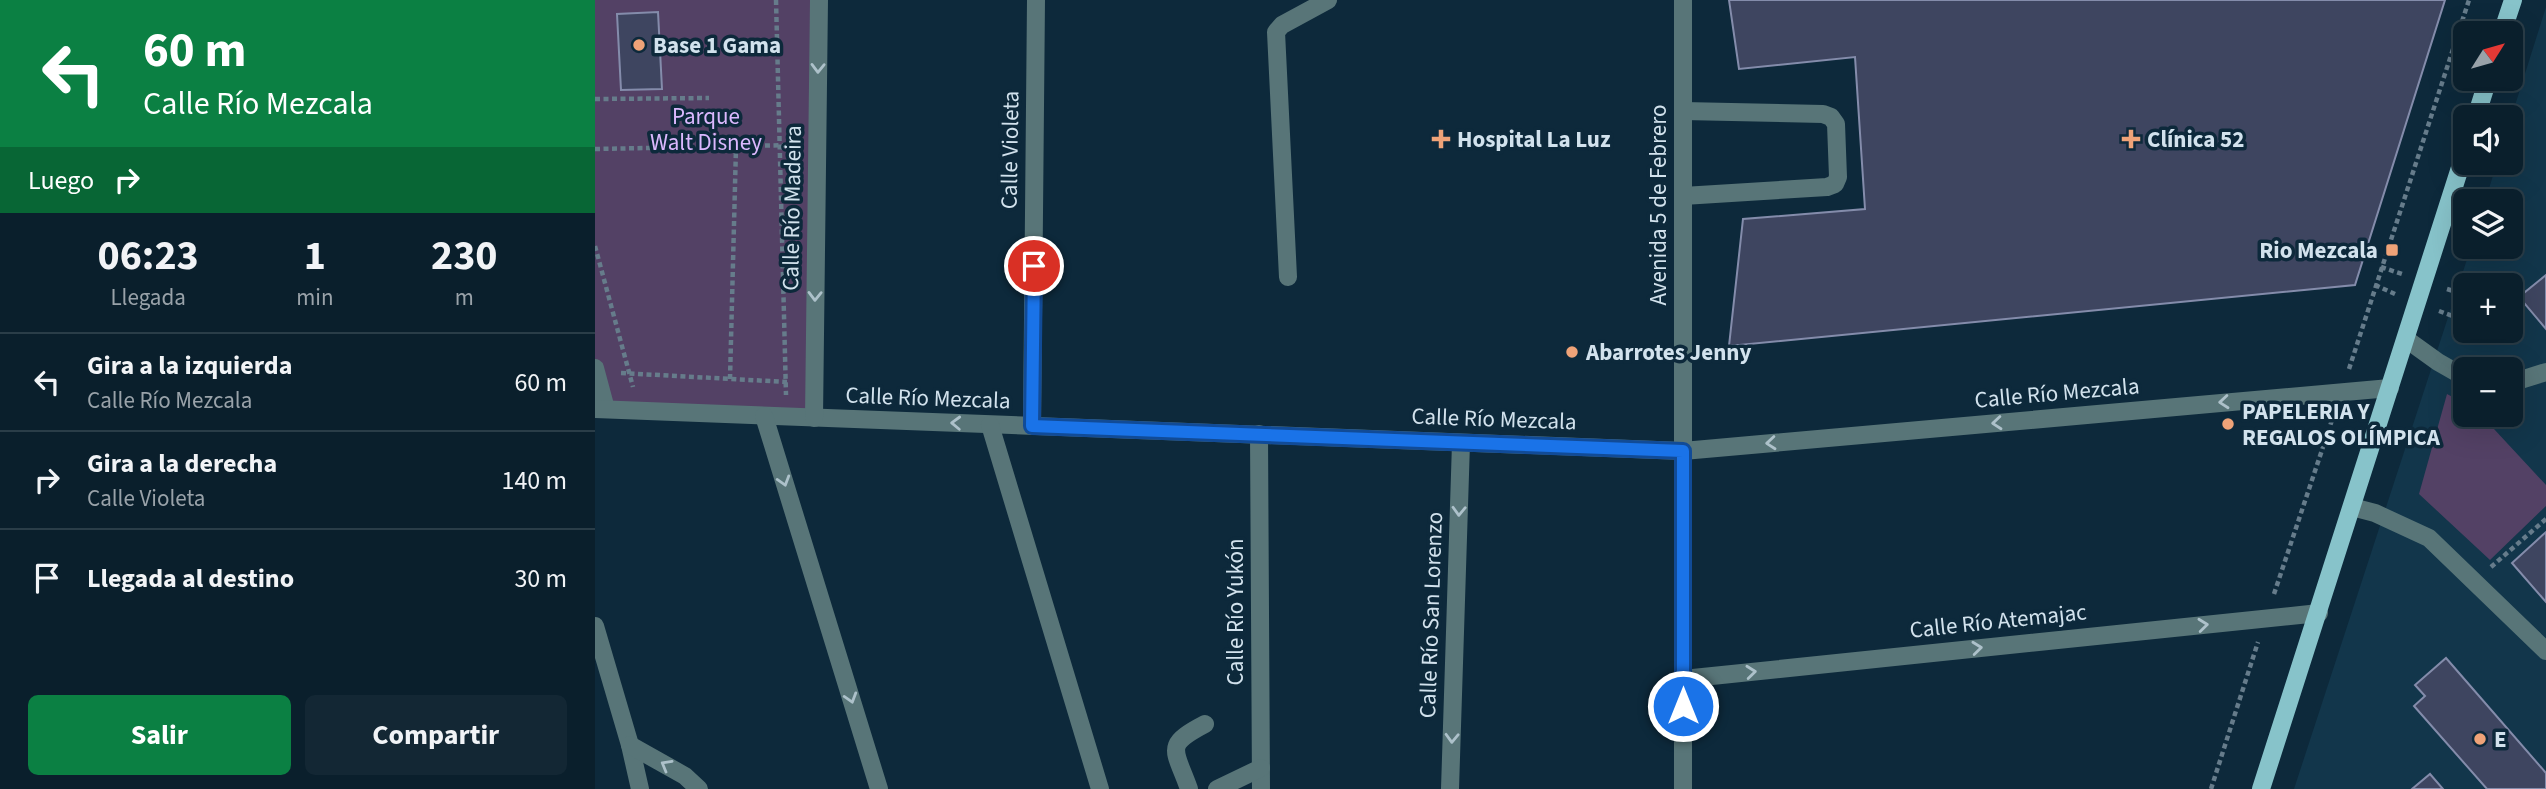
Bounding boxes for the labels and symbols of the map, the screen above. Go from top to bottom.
north arrow [2453,21,2523,91]
place label: Base 1 Gama [653,29,781,62]
marker: Base 1 Gama [631,37,647,53]
one-way arrow [810,63,826,74]
street label: Calle Violeta [992,91,1028,209]
park label: Parque Walt Disney [650,100,762,159]
street label: Avenida 5 de Febrero [1642,105,1675,305]
place label: Hospital La Luz [1457,123,1611,156]
place label: Clínica 52 [2147,123,2244,156]
street label: Calle Río Madeira [774,125,810,291]
marker: Hospital La Luz [1431,129,1451,149]
marker: Clínica 52 [2121,129,2141,149]
place label: Rio Mezcala [2259,234,2378,267]
pin [1004,236,1064,296]
marker: Rio Mezcala [2384,242,2400,258]
one-way arrow [808,290,823,301]
place label: Abarrotes Jenny [1585,336,1751,369]
marker: Abarrotes Jenny [1564,344,1580,360]
street label: Calle Río Mezcala [1973,369,2141,417]
street label: Calle Río Mezcala [845,379,1011,417]
one-way arrow [2218,394,2229,409]
place label: PAPELERIA Y REGALOS OLÍMPICA [2242,395,2441,454]
street label: Calle Río Mezcala [1411,400,1577,438]
one-way arrow [1992,415,2003,430]
one-way arrow [950,416,961,431]
marker: PAPELERIA Y REGALOS OLÍMPICA [2220,416,2236,432]
one-way arrow [1765,435,1776,450]
one-way arrow [776,475,791,487]
one-way arrow [1451,506,1466,517]
street label: Calle Río San Lorenzo [1411,511,1451,719]
street label: Calle Río Yukón [1219,539,1252,685]
street label: Calle Río Atemajac [1908,595,2088,647]
one-way arrow [2198,618,2209,633]
one-way arrow [1972,641,1983,656]
one-way arrow [1745,664,1756,679]
position arrow [1646,669,1720,743]
one-way arrow [843,692,858,704]
place label: E [2494,723,2507,756]
marker: E [2472,731,2488,747]
one-way arrow [1444,733,1459,744]
one-way arrow [660,760,673,773]

